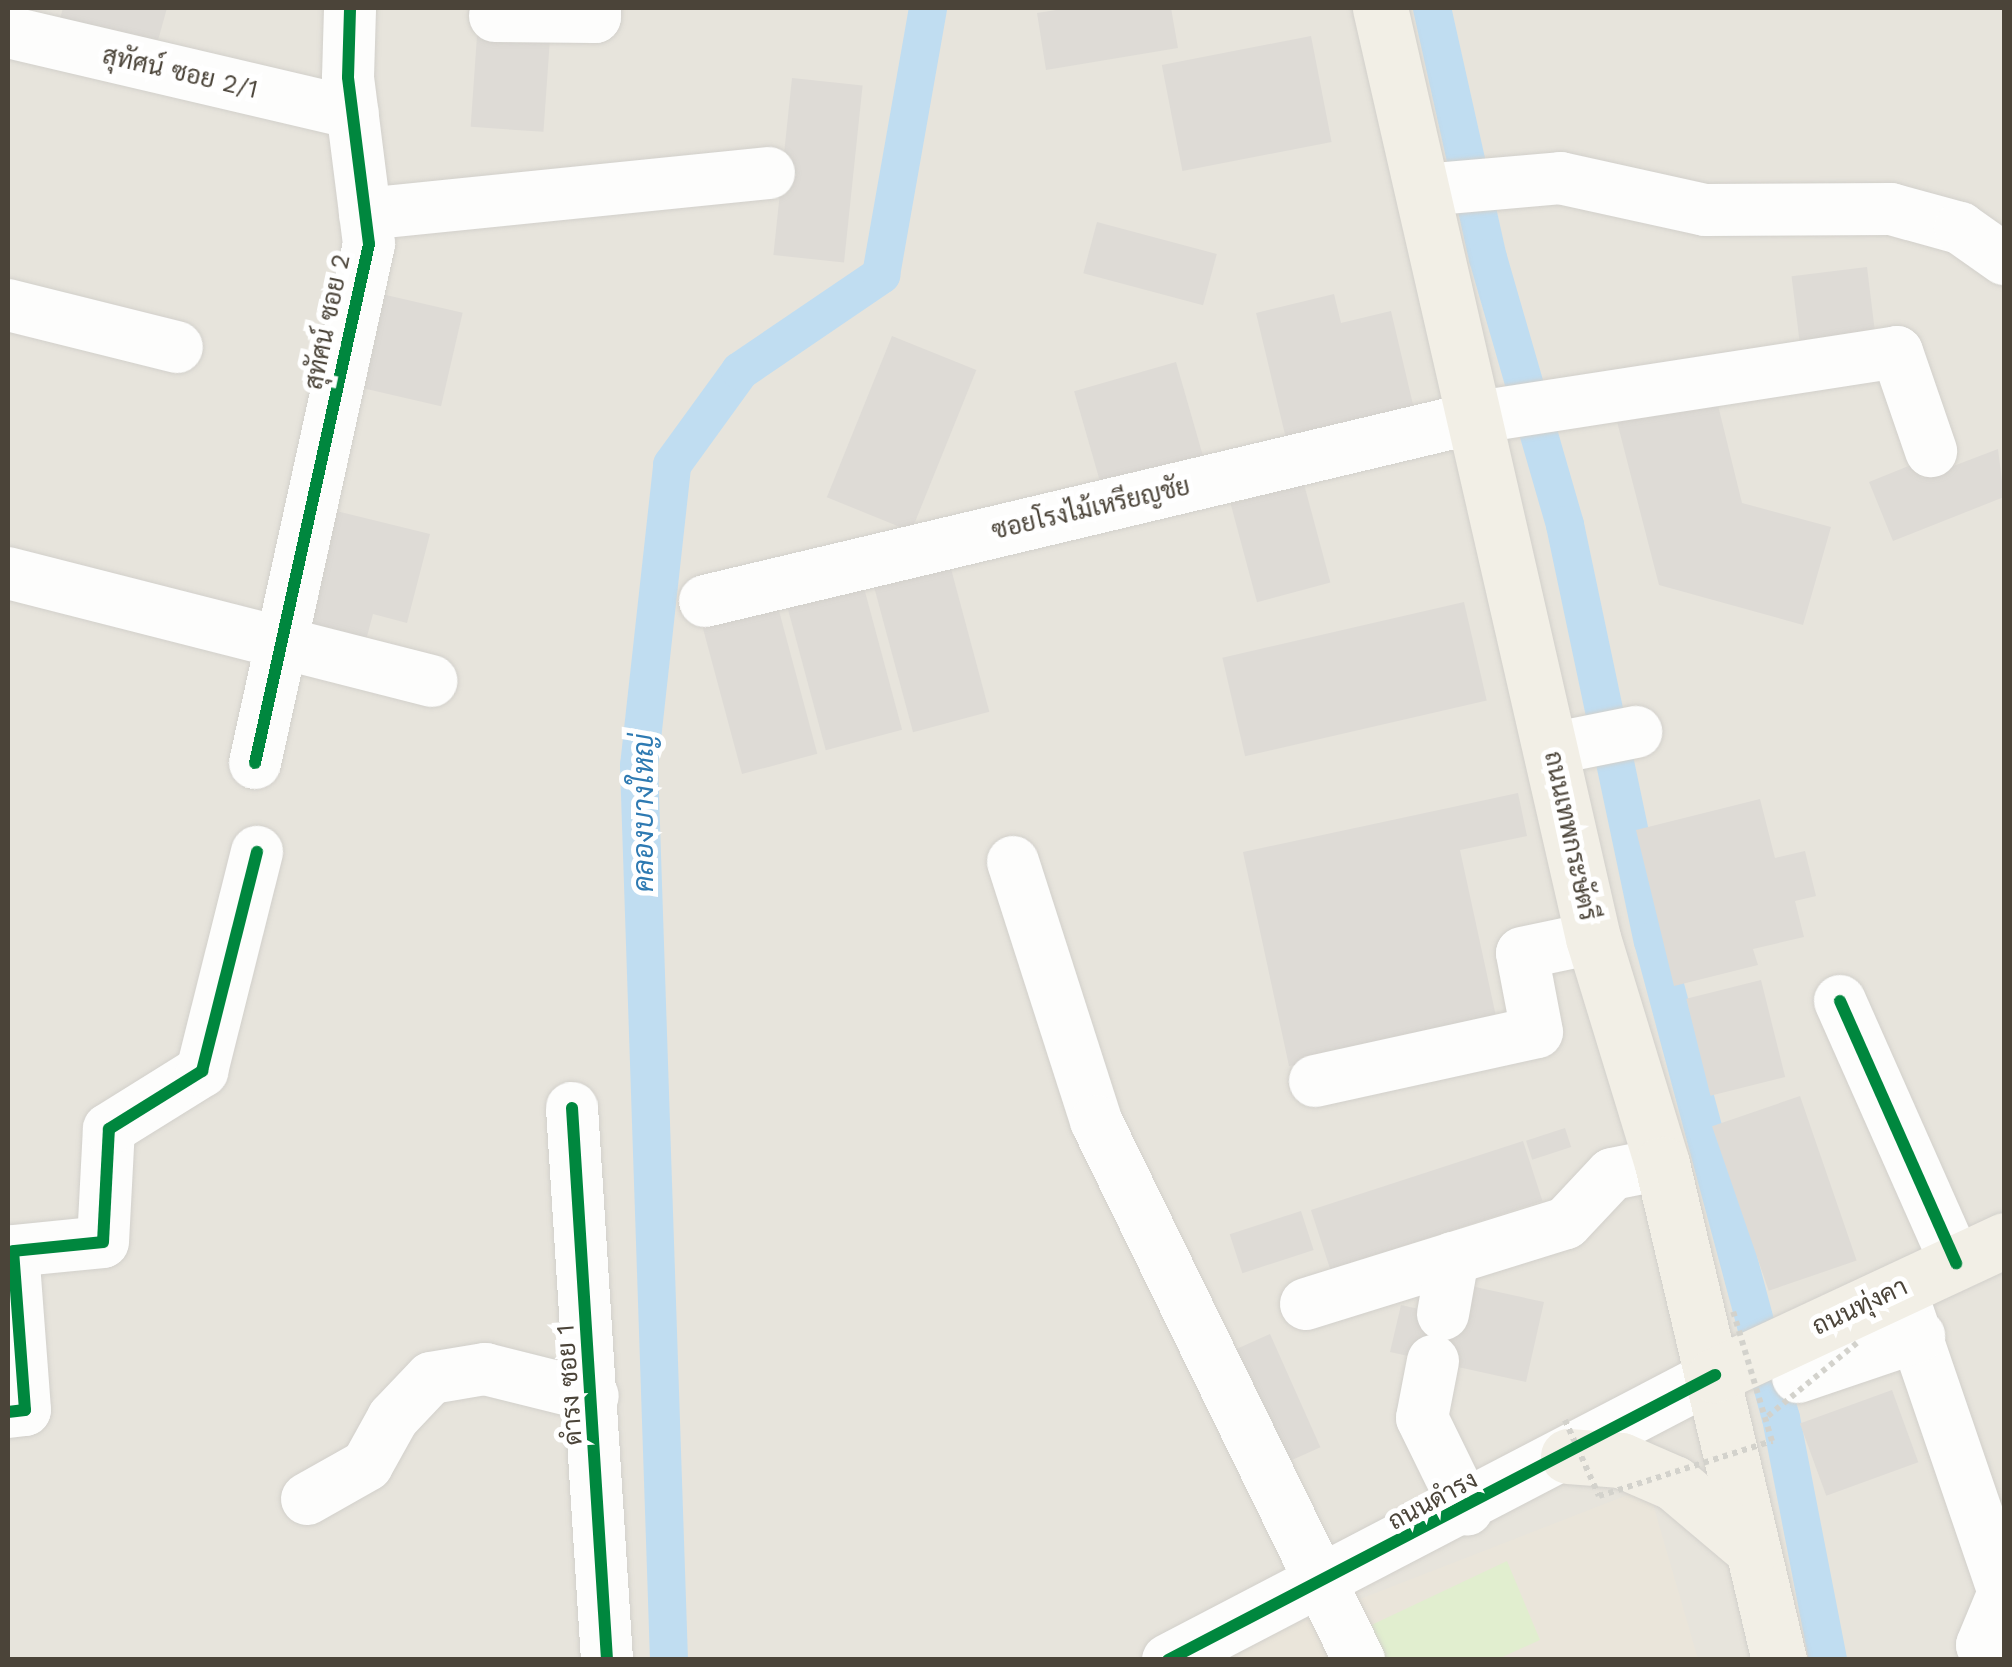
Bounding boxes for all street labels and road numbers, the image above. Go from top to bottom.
street label: สุทัศน์ ซอย 2/1 [99,41,261,105]
street label: สุทัศน์ ซอย 2 [299,251,357,393]
street label: ซอยโรงไม้เหรียญชัย [989,472,1193,546]
street label: ถนนเทพกระษัตรี [1537,748,1603,924]
street label: ถนนทุ่งคา [1808,1272,1912,1342]
street label: ดำรง ซอย 1 [551,1323,589,1447]
street label: ถนนดำรง [1383,1465,1483,1537]

